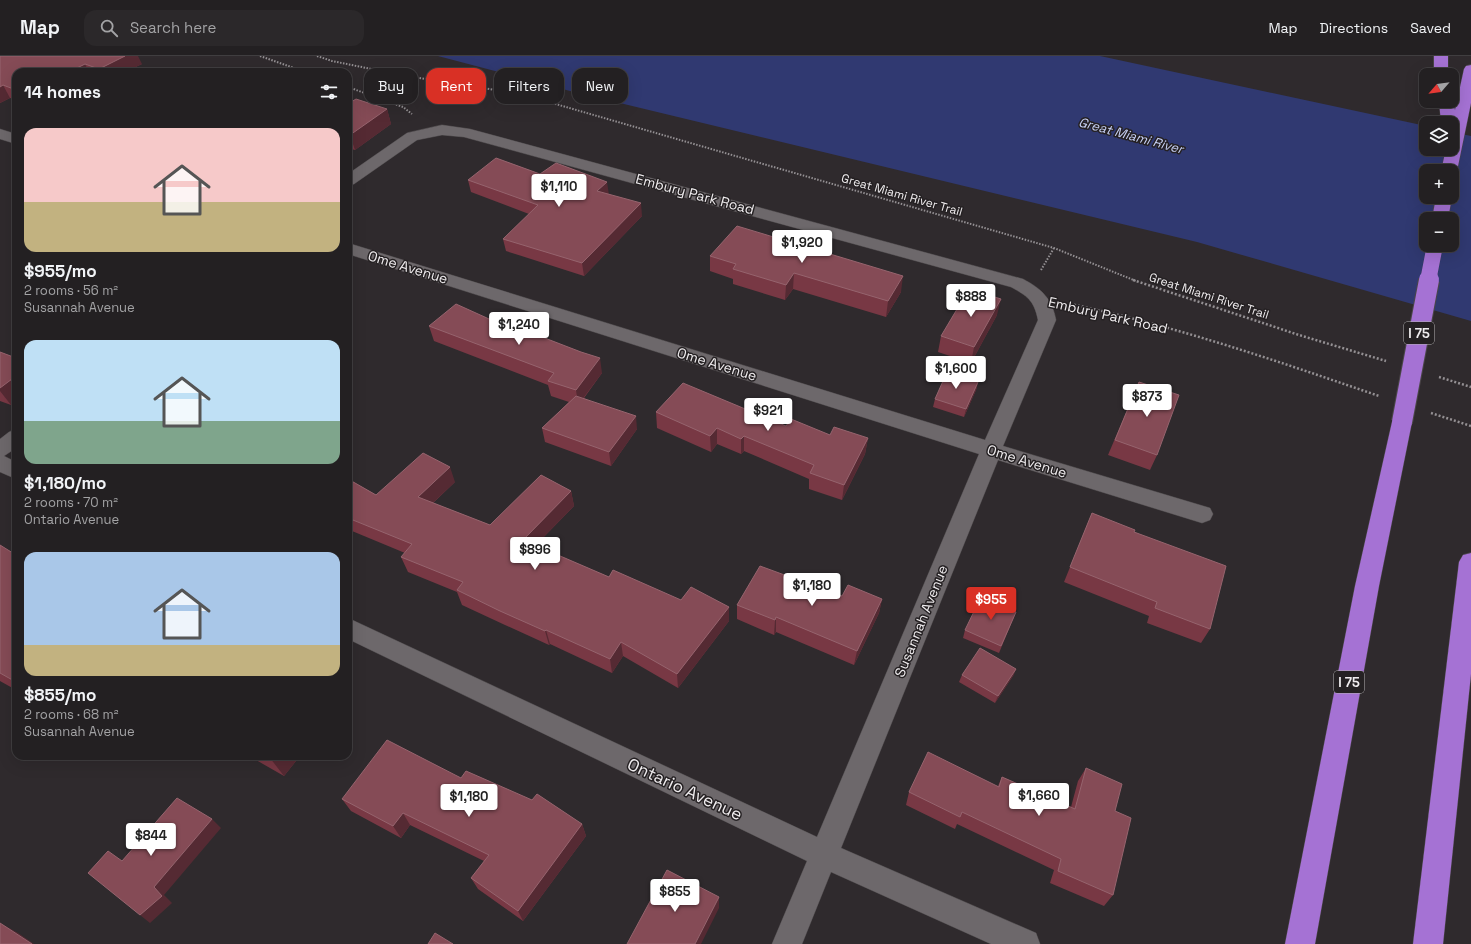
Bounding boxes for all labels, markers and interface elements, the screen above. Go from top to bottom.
search box [84,10,364,46]
text: Map [20,15,60,40]
icon: search [98,17,120,39]
text: Search here [130,18,216,37]
text: Map [1268,19,1298,37]
text: Directions [1320,19,1388,37]
text: Saved [1410,19,1451,37]
chip: Buy [364,68,418,104]
chip: Rent [426,68,486,104]
chip: Filters [494,68,564,104]
chip: New [572,68,628,104]
north arrow [1419,68,1459,108]
map controls [1419,68,1459,252]
text: 14 homes [24,81,101,103]
icon: filters [318,81,340,103]
water label: Great Miami River [1077,113,1187,158]
button: layers [1419,116,1459,156]
icon: home [146,154,218,226]
button: + [1419,164,1459,204]
street label: Embury Park Road [634,170,756,218]
street label: Great Miami River Trail [840,170,964,220]
pin: $1,110 [526,174,592,208]
text: $1,110 [540,178,578,195]
button: − [1419,212,1459,252]
pin: $1,920 [769,230,835,264]
text: $1,920 [781,234,823,251]
street label: Ome Avenue [366,246,450,288]
text: $955/mo [24,260,97,282]
street label: Great Miami River Trail [1147,269,1271,323]
text: 2 rooms · 56 m² [24,282,118,299]
pin: $888 [947,284,995,318]
text: $888 [955,288,987,305]
street label: Embury Park Road [1047,293,1169,337]
text: Susannah Avenue [24,299,135,316]
pin: $1,240 [486,312,552,346]
text: $1,240 [498,316,540,333]
road number: I 75 [1404,322,1434,344]
street label: Ome Avenue [675,343,759,385]
pin: $1,600 [923,356,989,390]
text: $1,600 [935,360,977,377]
icon: home [146,366,218,438]
pin: $873 [1123,384,1171,418]
text: $873 [1132,388,1162,405]
pin: $921 [744,398,792,432]
text: $921 [753,402,783,419]
street label: Ome Avenue [985,440,1069,482]
text: $1,180/mo [24,472,107,494]
text: 2 rooms · 70 m² [24,494,118,511]
text: Ontario Avenue [24,511,119,528]
pin: $896 [511,537,559,571]
text: $896 [519,541,551,558]
street label: Susannah Avenue [890,562,952,680]
pin: $1,180 [779,573,845,607]
text: $1,180 [792,577,832,594]
icon: home [146,578,218,650]
pin: $955 [967,587,1015,621]
text: $955 [975,591,1007,608]
road number: I 75 [1334,671,1364,693]
text: $855/mo [24,684,96,706]
text: 2 rooms · 68 m² [24,706,118,723]
text: Susannah Avenue [24,723,135,740]
street label: Ontario Avenue [624,753,746,825]
pin: $1,660 [1006,783,1072,817]
pin: $1,180 [436,784,502,818]
text: $1,660 [1018,787,1060,804]
text: $1,180 [449,788,489,805]
pin: $844 [127,823,175,857]
text: $844 [135,827,167,844]
pin: $855 [651,879,699,913]
text: $855 [659,883,691,900]

